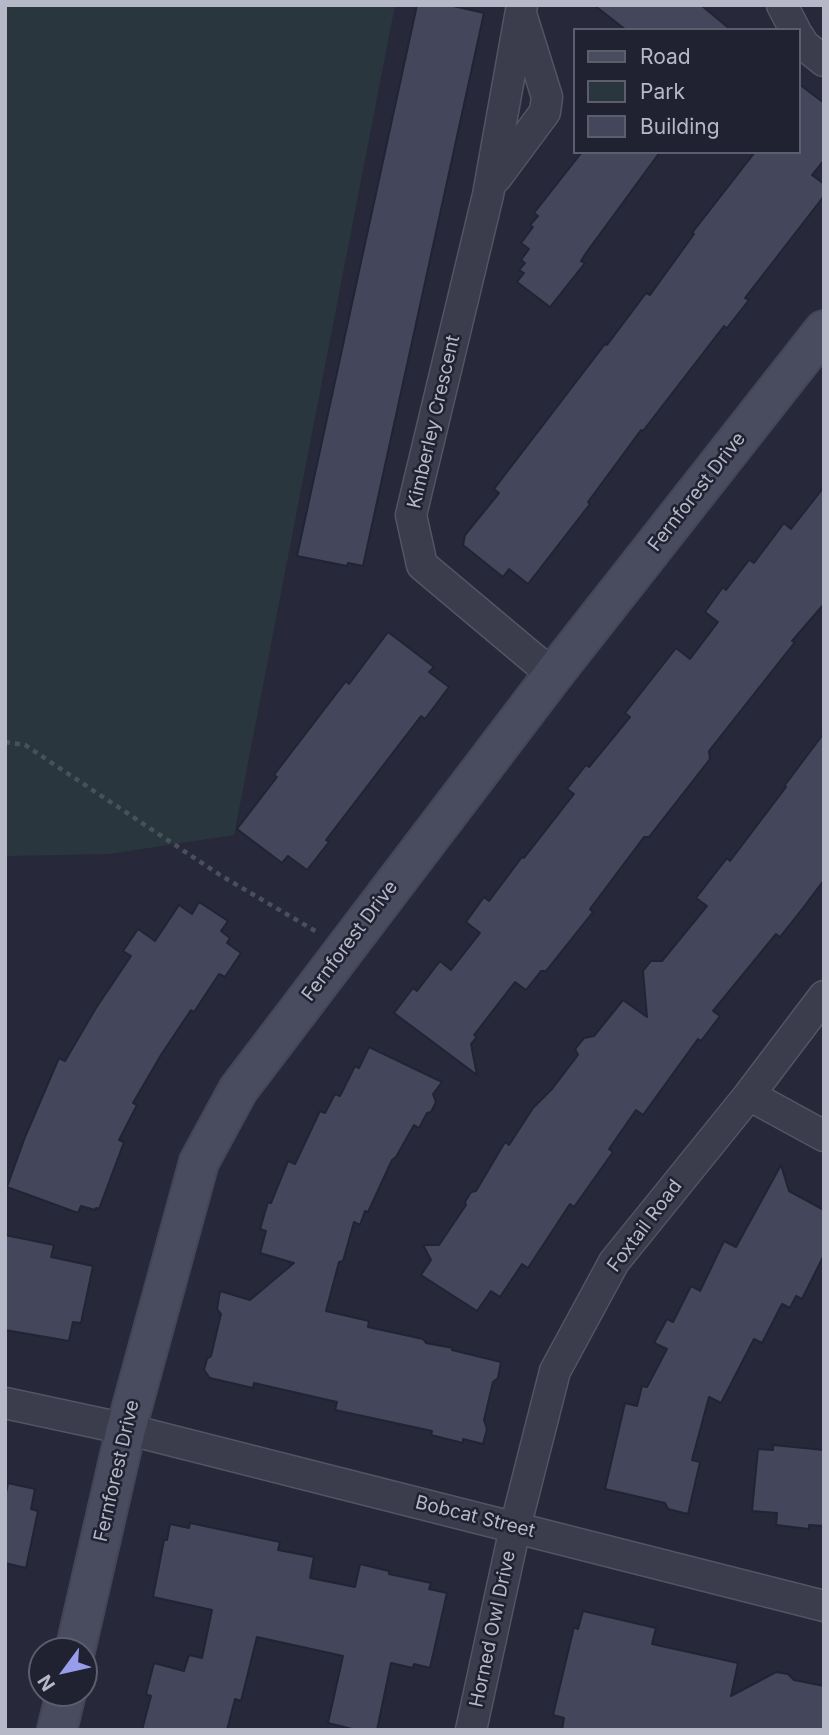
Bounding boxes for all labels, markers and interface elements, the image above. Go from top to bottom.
legend [574,28,801,154]
text: Road [640,44,691,69]
text: Park [640,79,685,104]
text: Building [640,114,720,139]
street label: Kimberley Crescent [403,333,465,511]
street label: Fernforest Drive [643,428,751,556]
street label: Fernforest Drive [297,876,403,1006]
street label: Foxtail Road [603,1175,687,1277]
street label: Fernforest Drive [90,1398,144,1544]
street label: Bobcat Street [413,1491,537,1543]
street label: Horned Owl Drive [465,1549,521,1709]
north arrow [28,1637,98,1707]
text: N [33,1670,60,1695]

